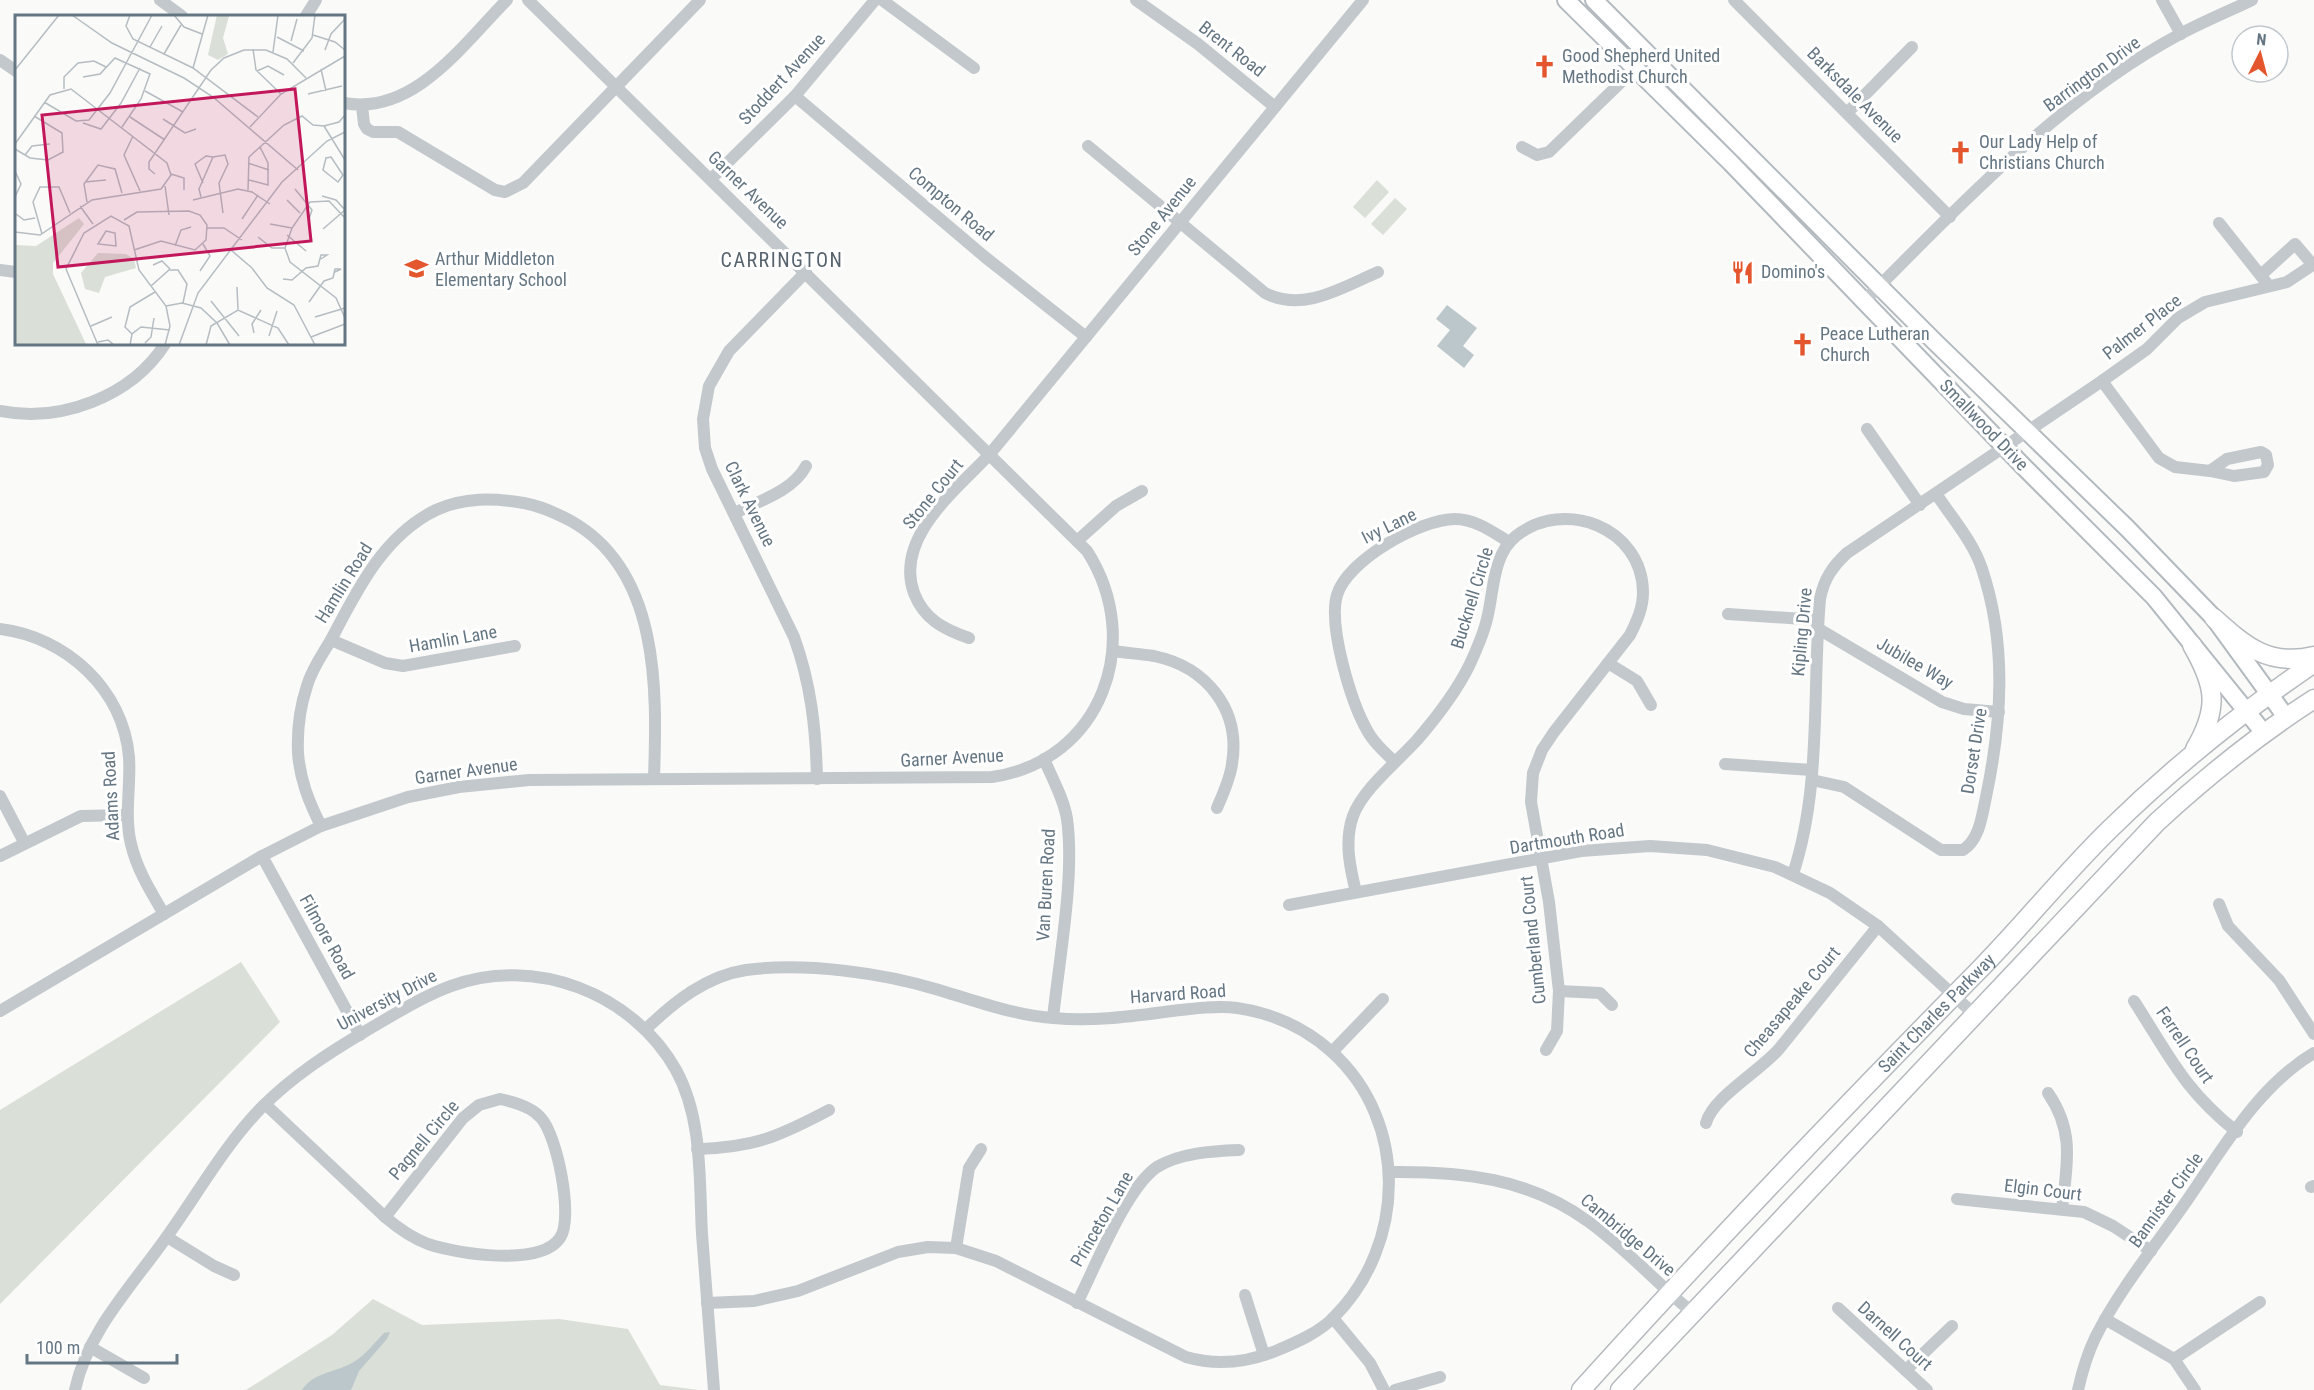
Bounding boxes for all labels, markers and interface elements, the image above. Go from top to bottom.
inset map [15,15,345,345]
street label: Brent Road [1195,16,1269,81]
north arrow [2230,24,2290,84]
street label: Stoddert Avenue [734,29,829,129]
text: N [2256,30,2267,50]
street label: Barrington Drive [2039,32,2144,116]
street label: Barksdale Avenue [1803,43,1907,147]
place label: Good Shepherd United Methodist Church [1562,45,1720,87]
church icon: Good Shepherd United Methodist Church [1531,53,1557,79]
place label: Our Lady Help of Christians Church [1979,131,2105,173]
church icon: Our Lady Help of Christians Church [1948,139,1974,165]
street label: Garner Avenue [704,146,793,233]
street label: Compton Road [904,162,998,245]
street label: Stone Avenue [1123,172,1200,260]
place label: Arthur Middleton Elementary School [435,248,567,290]
district label: CARRINGTON [721,248,843,272]
school or university icon: Arthur Middleton Elementary School [404,256,430,282]
restaurant icon: Domino's [1730,259,1756,285]
place label: Domino's [1761,261,1825,282]
street label: Palmer Place [2098,289,2185,364]
place label: Peace Lutheran Church [1820,323,1930,365]
church icon: Peace Lutheran Church [1789,331,1815,357]
street label: Smallwood Drive [1936,375,2033,475]
street label: Stone Court [898,454,967,533]
street label: Clark Avenue [721,458,780,550]
street label: Ivy Lane [1358,503,1420,548]
street label: Hamlin Road [311,539,376,627]
street label: Bucknell Circle [1446,545,1497,651]
street label: Kipling Drive [1787,587,1816,677]
street label: Hamlin Lane [407,620,498,657]
street label: Jubilee Way [1873,632,1958,693]
street label: Dorset Drive [1956,706,1991,795]
street label: Garner Avenue [900,744,1004,771]
street label: Adams Road [98,751,123,841]
street label: Garner Avenue [413,753,519,788]
street label: Dartmouth Road [1508,819,1626,858]
street label: Van Buren Road [1032,828,1059,942]
street label: Cumberland Court [1515,875,1550,1005]
street label: Filmore Road [296,891,359,983]
street label: Cheasapeake Court [1739,942,1844,1061]
street label: Saint Charles Parkway [1873,949,1999,1077]
street label: University Drive [333,965,440,1035]
street label: Harvard Road [1129,980,1227,1007]
street label: Ferrell Court [2152,1002,2219,1087]
street label: Pagnell Circle [384,1096,463,1184]
street label: Bannister Circle [2124,1148,2207,1251]
street label: Princeton Lane [1066,1167,1137,1270]
street label: Elgin Court [2003,1174,2083,1205]
street label: Cambridge Drive [1577,1189,1680,1280]
street label: Darnell Court [1854,1297,1937,1375]
scale bar [27,1327,177,1365]
text: 100 m [36,1337,80,1358]

